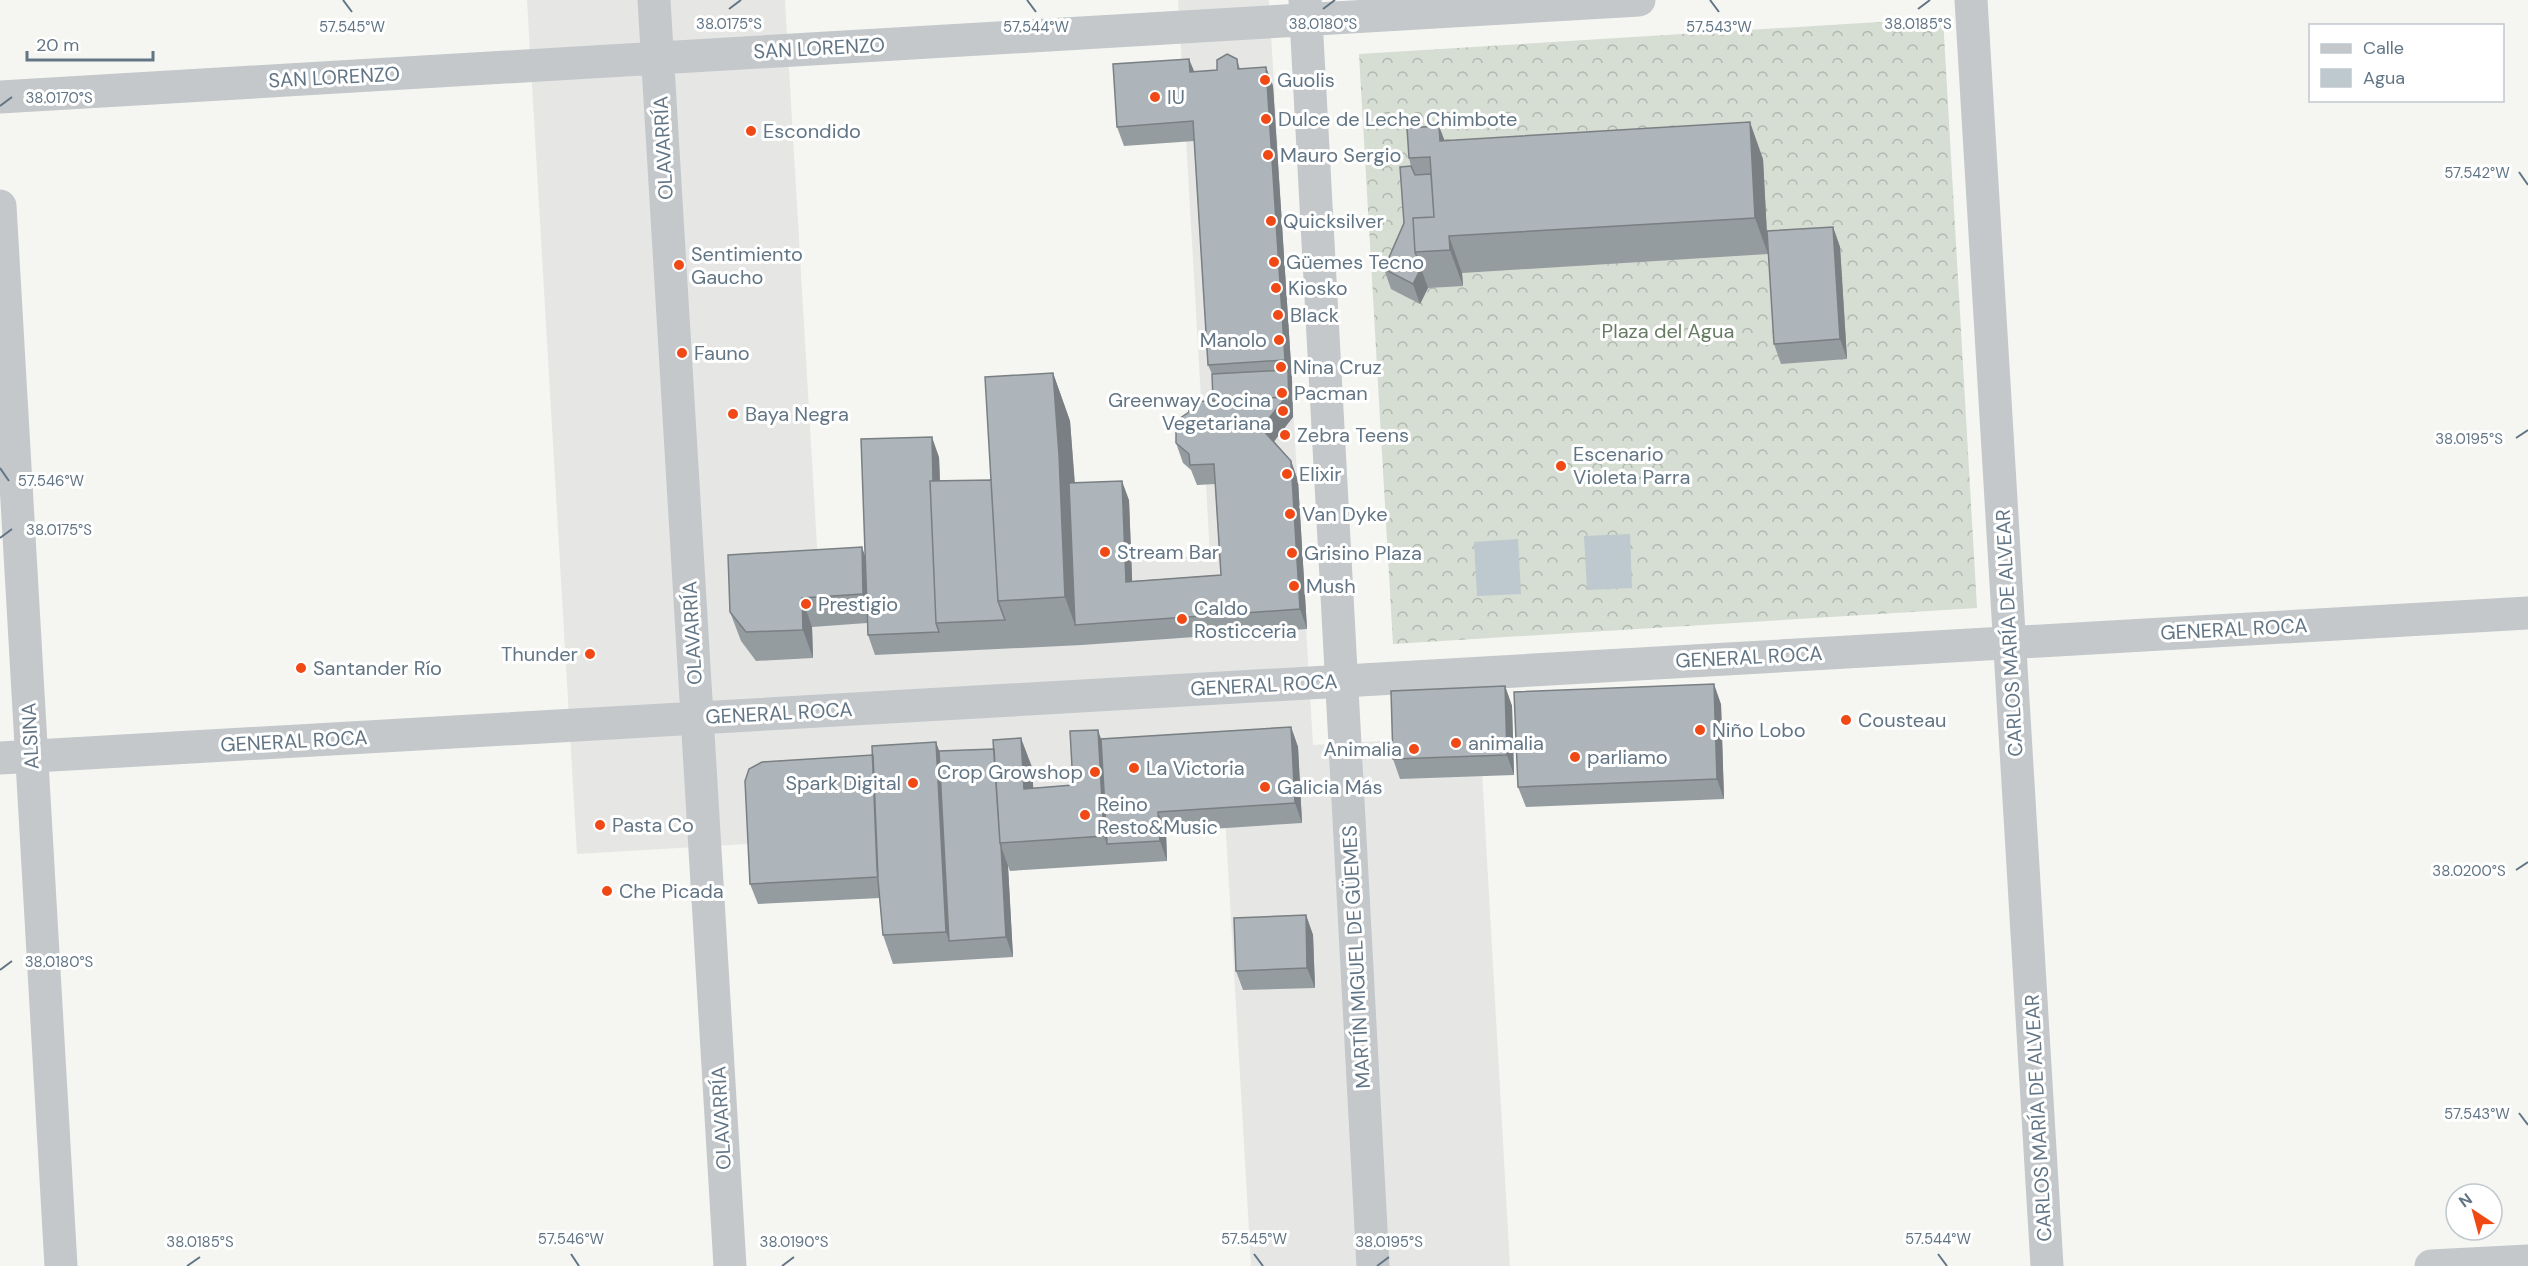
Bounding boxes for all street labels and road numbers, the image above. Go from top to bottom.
street label: SAN LORENZO [753,32,885,64]
street label: SAN LORENZO [268,61,400,93]
street label: OLAVARRÍA [647,95,679,201]
street label: CARLOS MARÍA DE ALVEAR [1990,509,2028,757]
street label: OLAVARRÍA [676,580,708,686]
street label: GENERAL ROCA [2160,612,2308,646]
street label: GENERAL ROCA [1675,640,1823,674]
street label: GENERAL ROCA [1190,668,1338,702]
street label: GENERAL ROCA [705,696,853,730]
street label: ALSINA [15,702,45,770]
street label: GENERAL ROCA [220,724,368,758]
street label: MARTÍN MIGUEL DE GÜEMES [1336,825,1376,1089]
street label: CARLOS MARÍA DE ALVEAR [2019,994,2057,1242]
street label: OLAVARRÍA [705,1065,737,1171]

